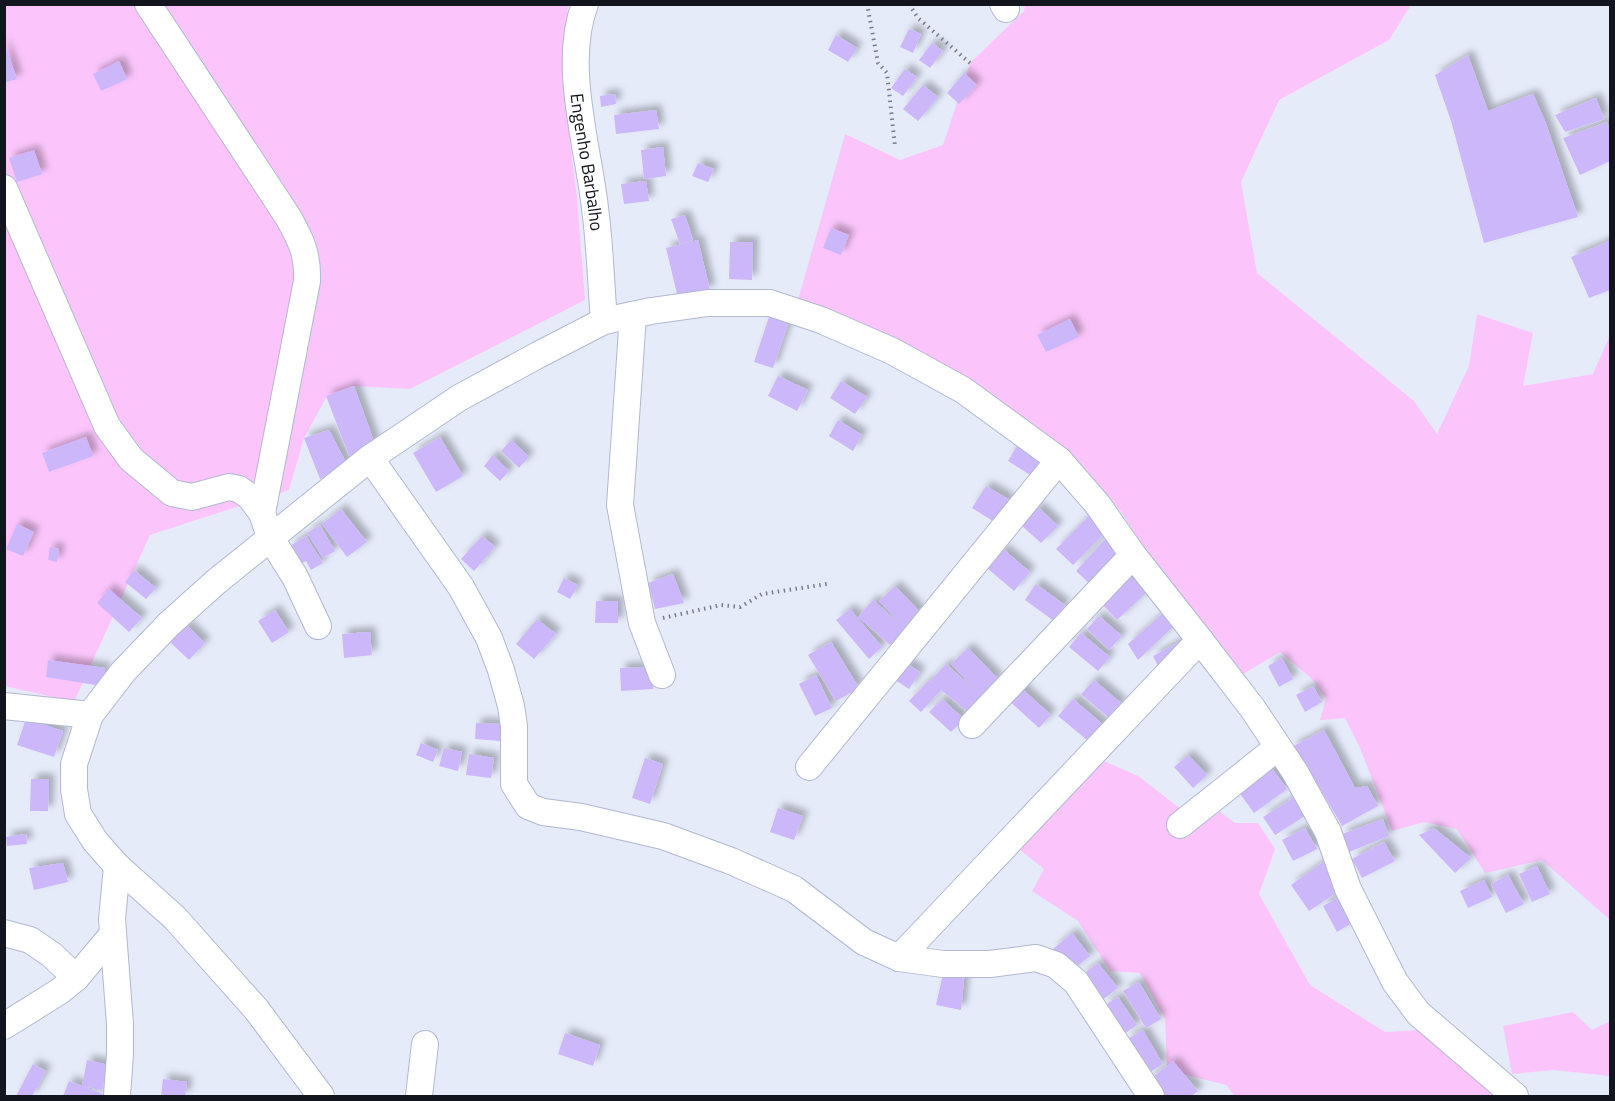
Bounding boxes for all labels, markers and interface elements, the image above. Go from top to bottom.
street label: Engenho Barbalho [564,92,611,232]

